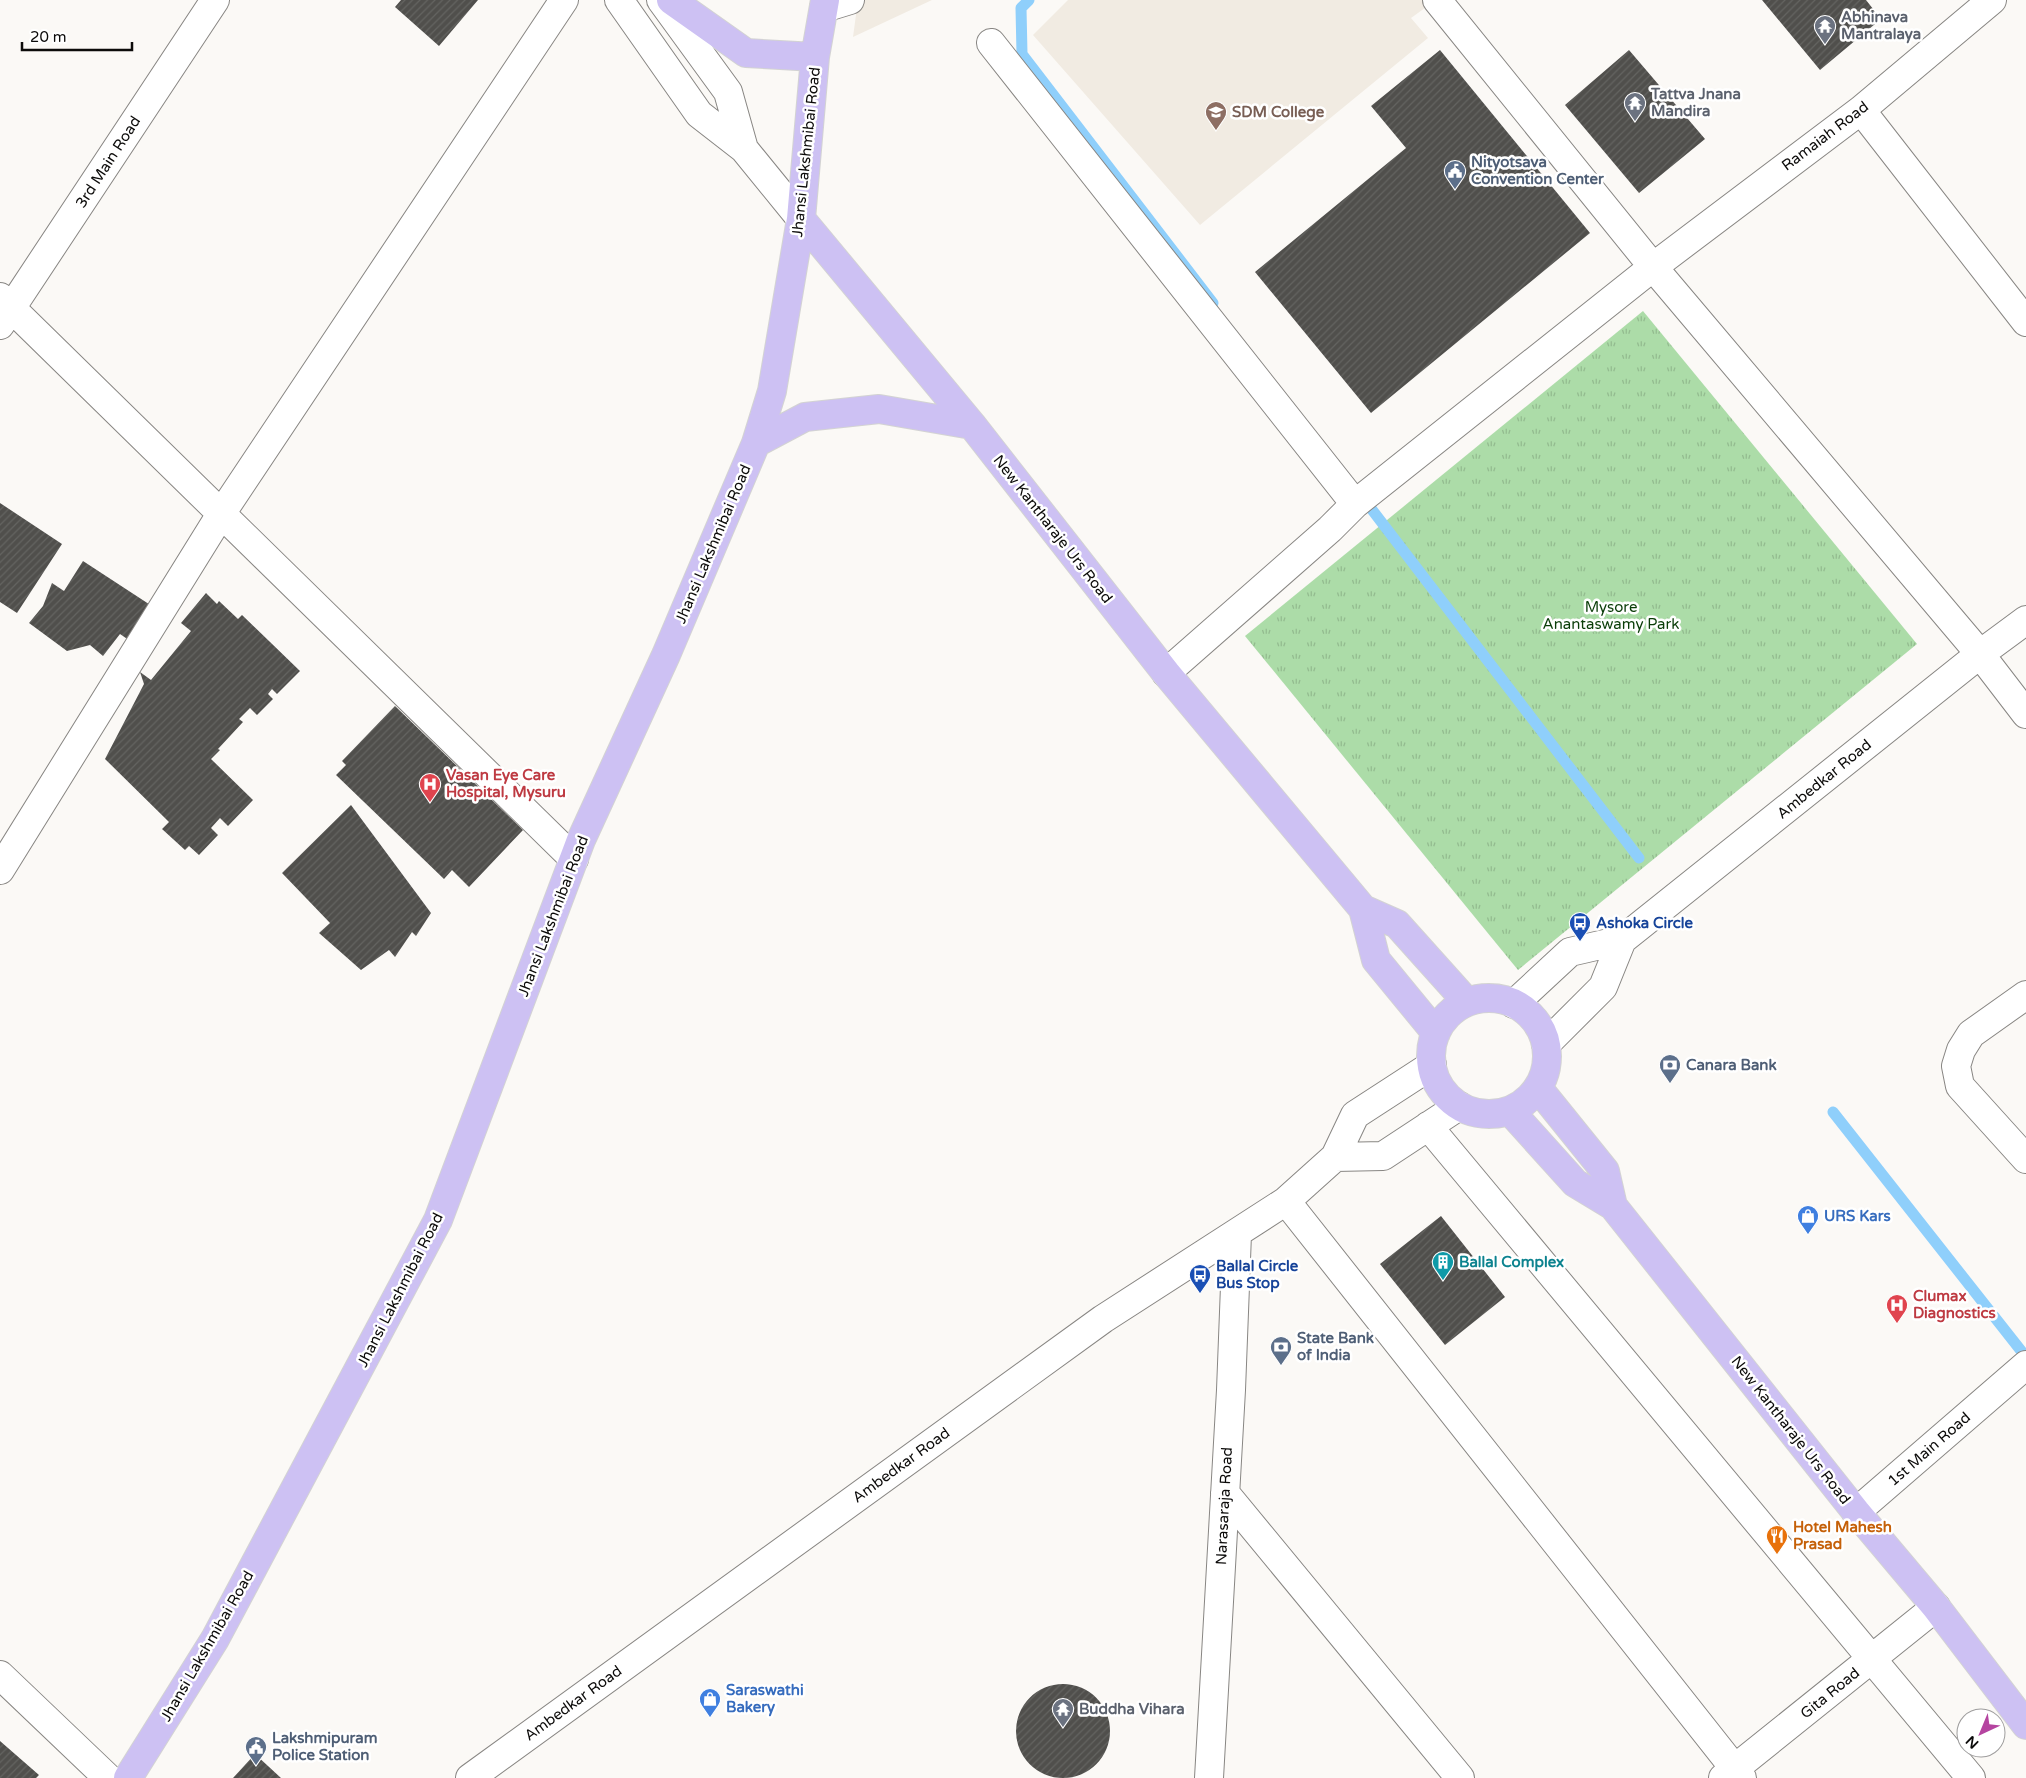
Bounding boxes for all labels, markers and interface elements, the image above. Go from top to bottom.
place label: Abhinava Mantralaya [1841,8,1921,44]
temple icon: Abhinava Mantralaya [1813,14,1837,45]
scale bar [22,20,132,52]
text: 20 m [30,28,67,46]
street label: Jhansi Lakshmibai Road [788,66,824,238]
place label: Tattva Jnana Mandira [1650,85,1741,120]
temple icon: Tattva Jnana Mandira [1623,91,1647,122]
street label: Ramaiah Road [1778,97,1872,175]
school or university icon: SDM College [1204,100,1228,131]
place label: SDM College [1232,103,1325,122]
street label: 3rd Main Road [72,113,144,211]
place label: Nityotsava Convention Center [1471,153,1604,188]
public building icon: Nityotsava Convention Center [1443,159,1467,190]
street label: New Kantharaje Urs Road [990,451,1116,607]
street label: Jhansi Lakshmibai Road [671,462,755,626]
park label: Mysore Anantaswamy Park [1543,598,1679,633]
street label: Ambedkar Road [1773,735,1875,823]
place label: Vasan Eye Care Hospital, Mysuru [446,766,566,802]
hospital icon: Vasan Eye Care Hospital, Mysuru [418,772,442,803]
street label: Jhansi Lakshmibai Road [514,833,592,999]
bus stop icon: Ashoka Circle [1568,911,1592,942]
place label: Ashoka Circle [1596,914,1693,932]
bank icon: Canara Bank [1658,1053,1682,1084]
place label: Canara Bank [1686,1056,1777,1074]
shop icon: URS Kars [1796,1204,1820,1235]
place label: URS Kars [1824,1207,1891,1225]
street label: Jhansi Lakshmibai Road [353,1210,447,1370]
building icon: Ballal Complex [1431,1250,1455,1281]
place label: Ballal Complex [1459,1253,1564,1272]
place label: Ballal Circle Bus Stop [1216,1257,1299,1293]
bus stop icon: Ballal Circle Bus Stop [1188,1263,1212,1294]
place label: Clumax Diagnostics [1913,1287,1996,1323]
hospital icon: Clumax Diagnostics [1885,1293,1909,1324]
place label: State Bank of India [1297,1329,1374,1364]
bank icon: State Bank of India [1269,1335,1293,1366]
street label: New Kantharaje Urs Road [1728,1352,1854,1508]
street label: 1st Main Road [1884,1408,1974,1490]
street label: Ambedkar Road [849,1424,953,1506]
street label: Narasaraja Road [1212,1446,1236,1566]
place label: Hotel Mahesh Prasad [1793,1518,1892,1553]
restaurant icon: Hotel Mahesh Prasad [1765,1524,1789,1555]
street label: Jhansi Lakshmibai Road [157,1568,257,1724]
street label: Ambedkar Road [521,1662,625,1744]
street label: Gita Road [1797,1664,1863,1722]
place label: Saraswathi Bakery [726,1681,804,1717]
shop icon: Saraswathi Bakery [698,1687,722,1718]
temple icon: Buddha Vihara [1051,1697,1075,1728]
place label: Buddha Vihara [1079,1700,1185,1718]
north arrow [1956,1708,2006,1758]
place label: Lakshmipuram Police Station [272,1729,378,1764]
text: N [1962,1732,1982,1752]
public building icon: Lakshmipuram Police Station [244,1735,268,1766]

